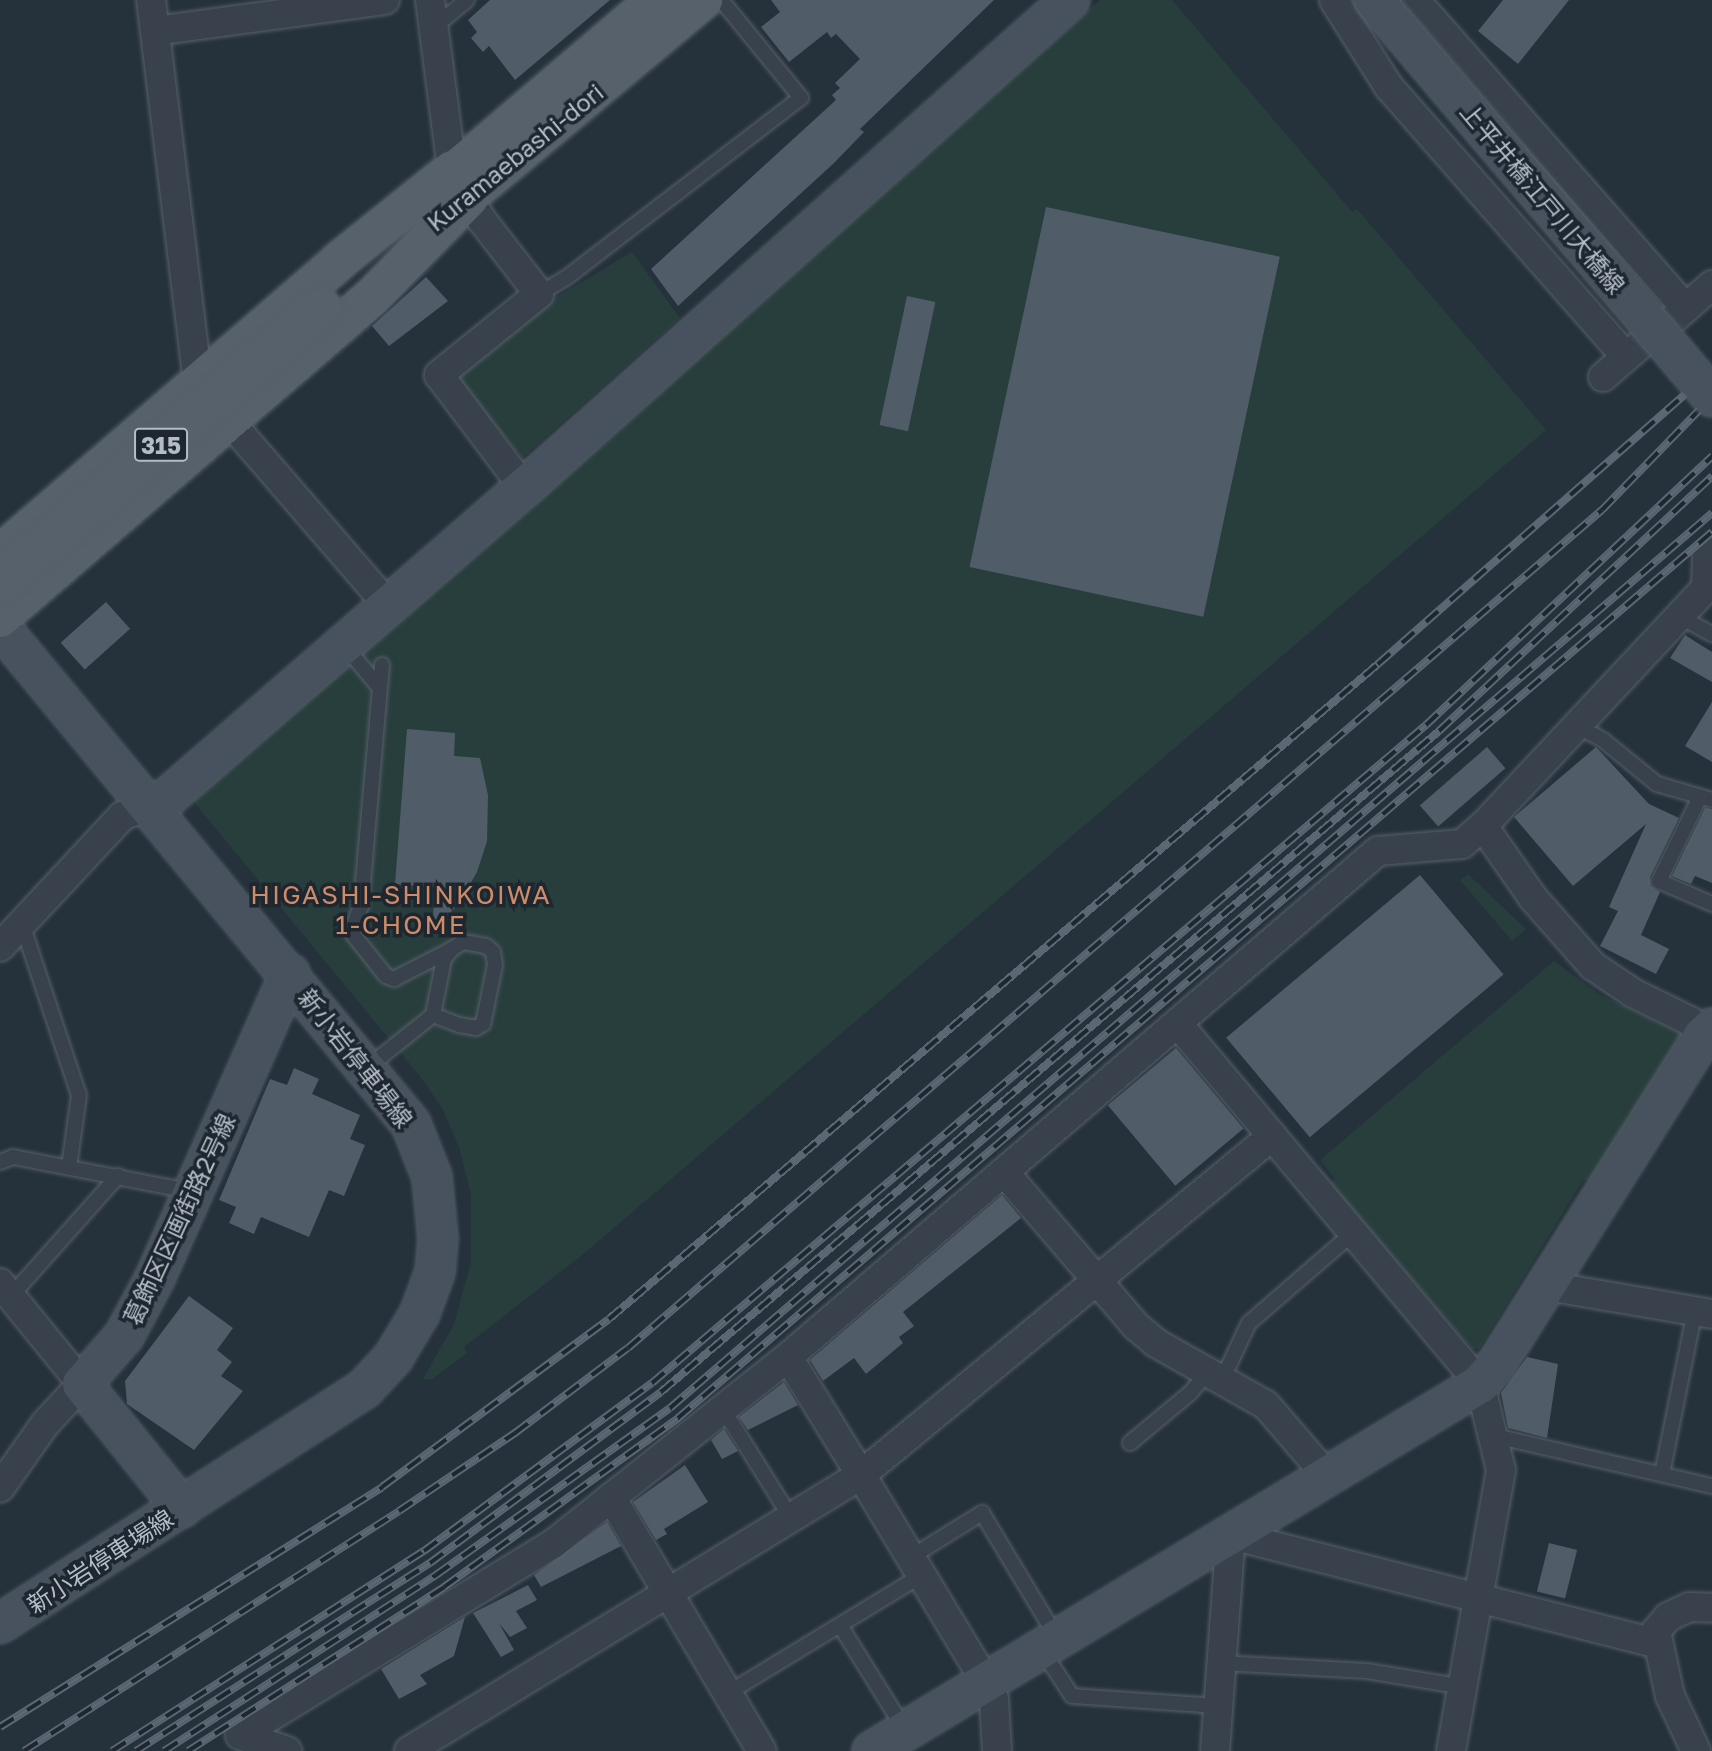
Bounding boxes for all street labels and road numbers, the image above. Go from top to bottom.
street label: Kuramaebashi-dori [421,77,609,237]
street label: 上平井橋江戸川大橋線 [1455,97,1631,299]
road number: 315 [133,426,189,464]
street label: 新小岩停車場線 [293,983,419,1133]
street label: 葛飾区区画街路2号線 [117,1109,241,1329]
street label: 新小岩停車場線 [22,1503,178,1619]

